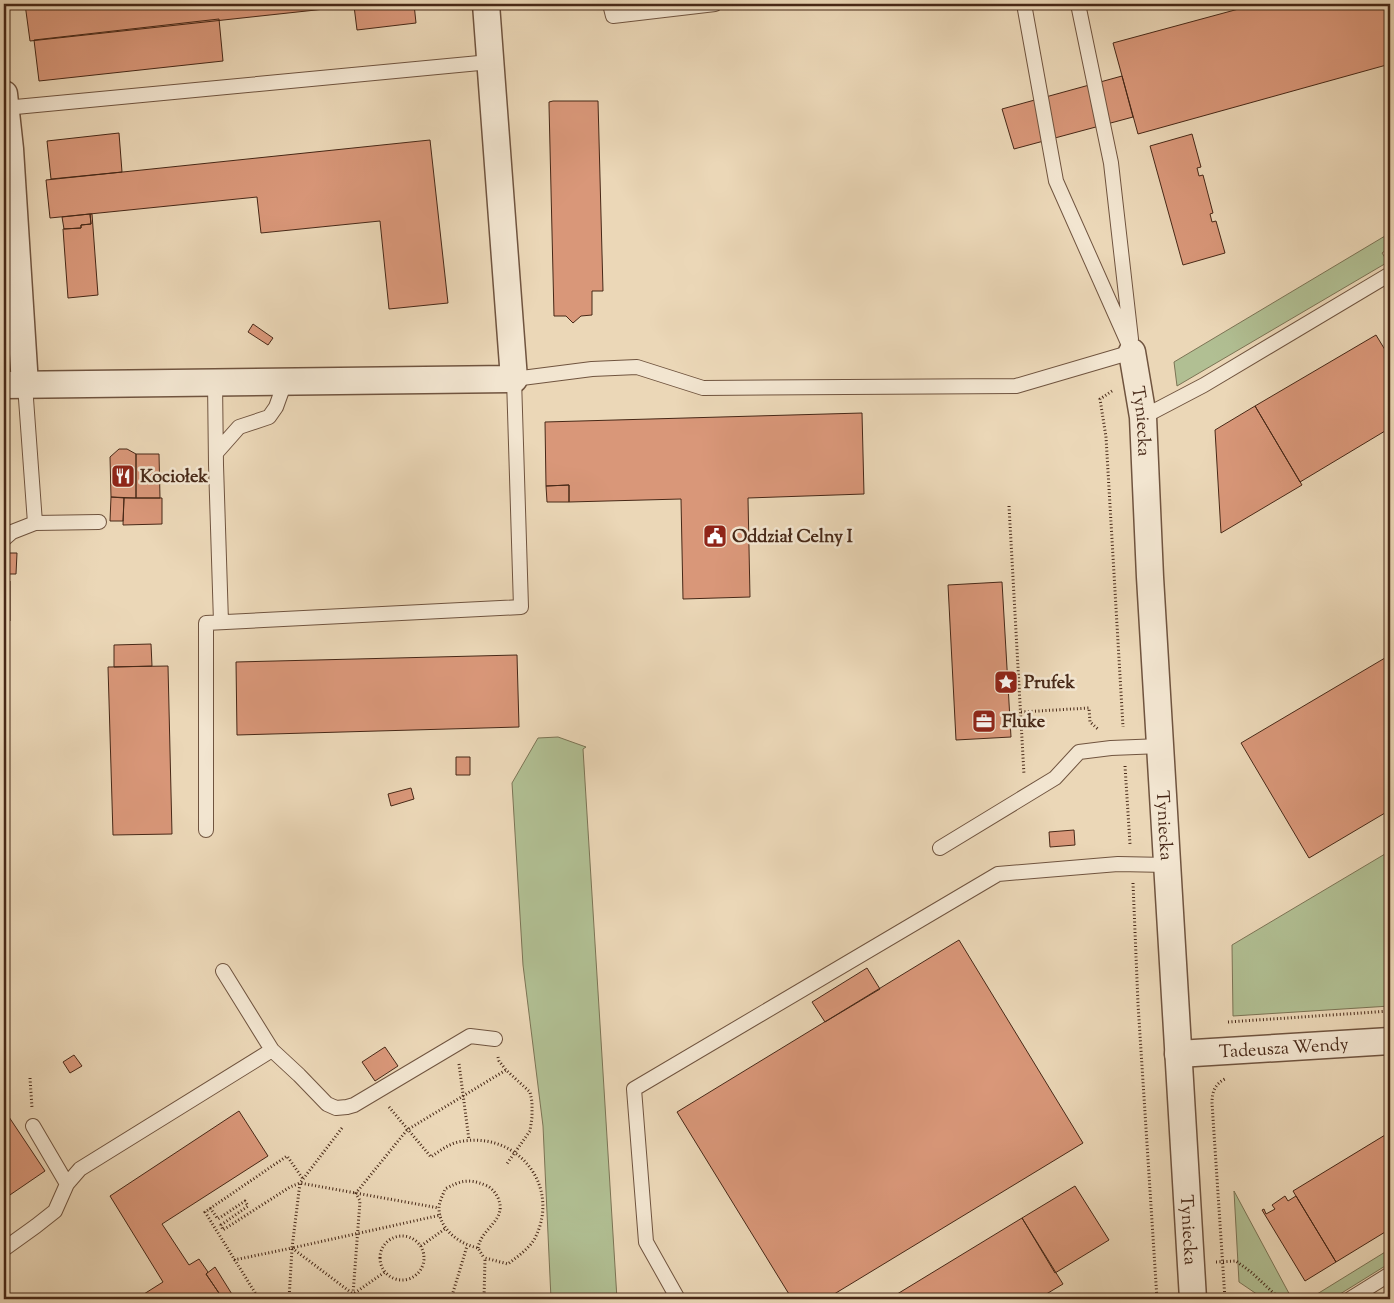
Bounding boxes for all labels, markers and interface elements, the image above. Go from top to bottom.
street label: Tyniecka [1123,385,1156,457]
restaurant icon: Kociołek [110,463,136,489]
place label: Kociołek [140,465,208,491]
public building icon: Oddział Celny I [702,523,728,549]
place label: Oddział Celny I [732,525,853,551]
place icon: Prufek [993,669,1019,695]
place label: Prufek [1024,671,1075,697]
office icon: Fluke [971,708,997,734]
place label: Fluke [1002,710,1046,736]
street label: Tyniecka [1148,790,1178,861]
street label: Tadeusza Wendy [1218,1033,1350,1066]
street label: Tyniecka [1172,1194,1202,1266]

